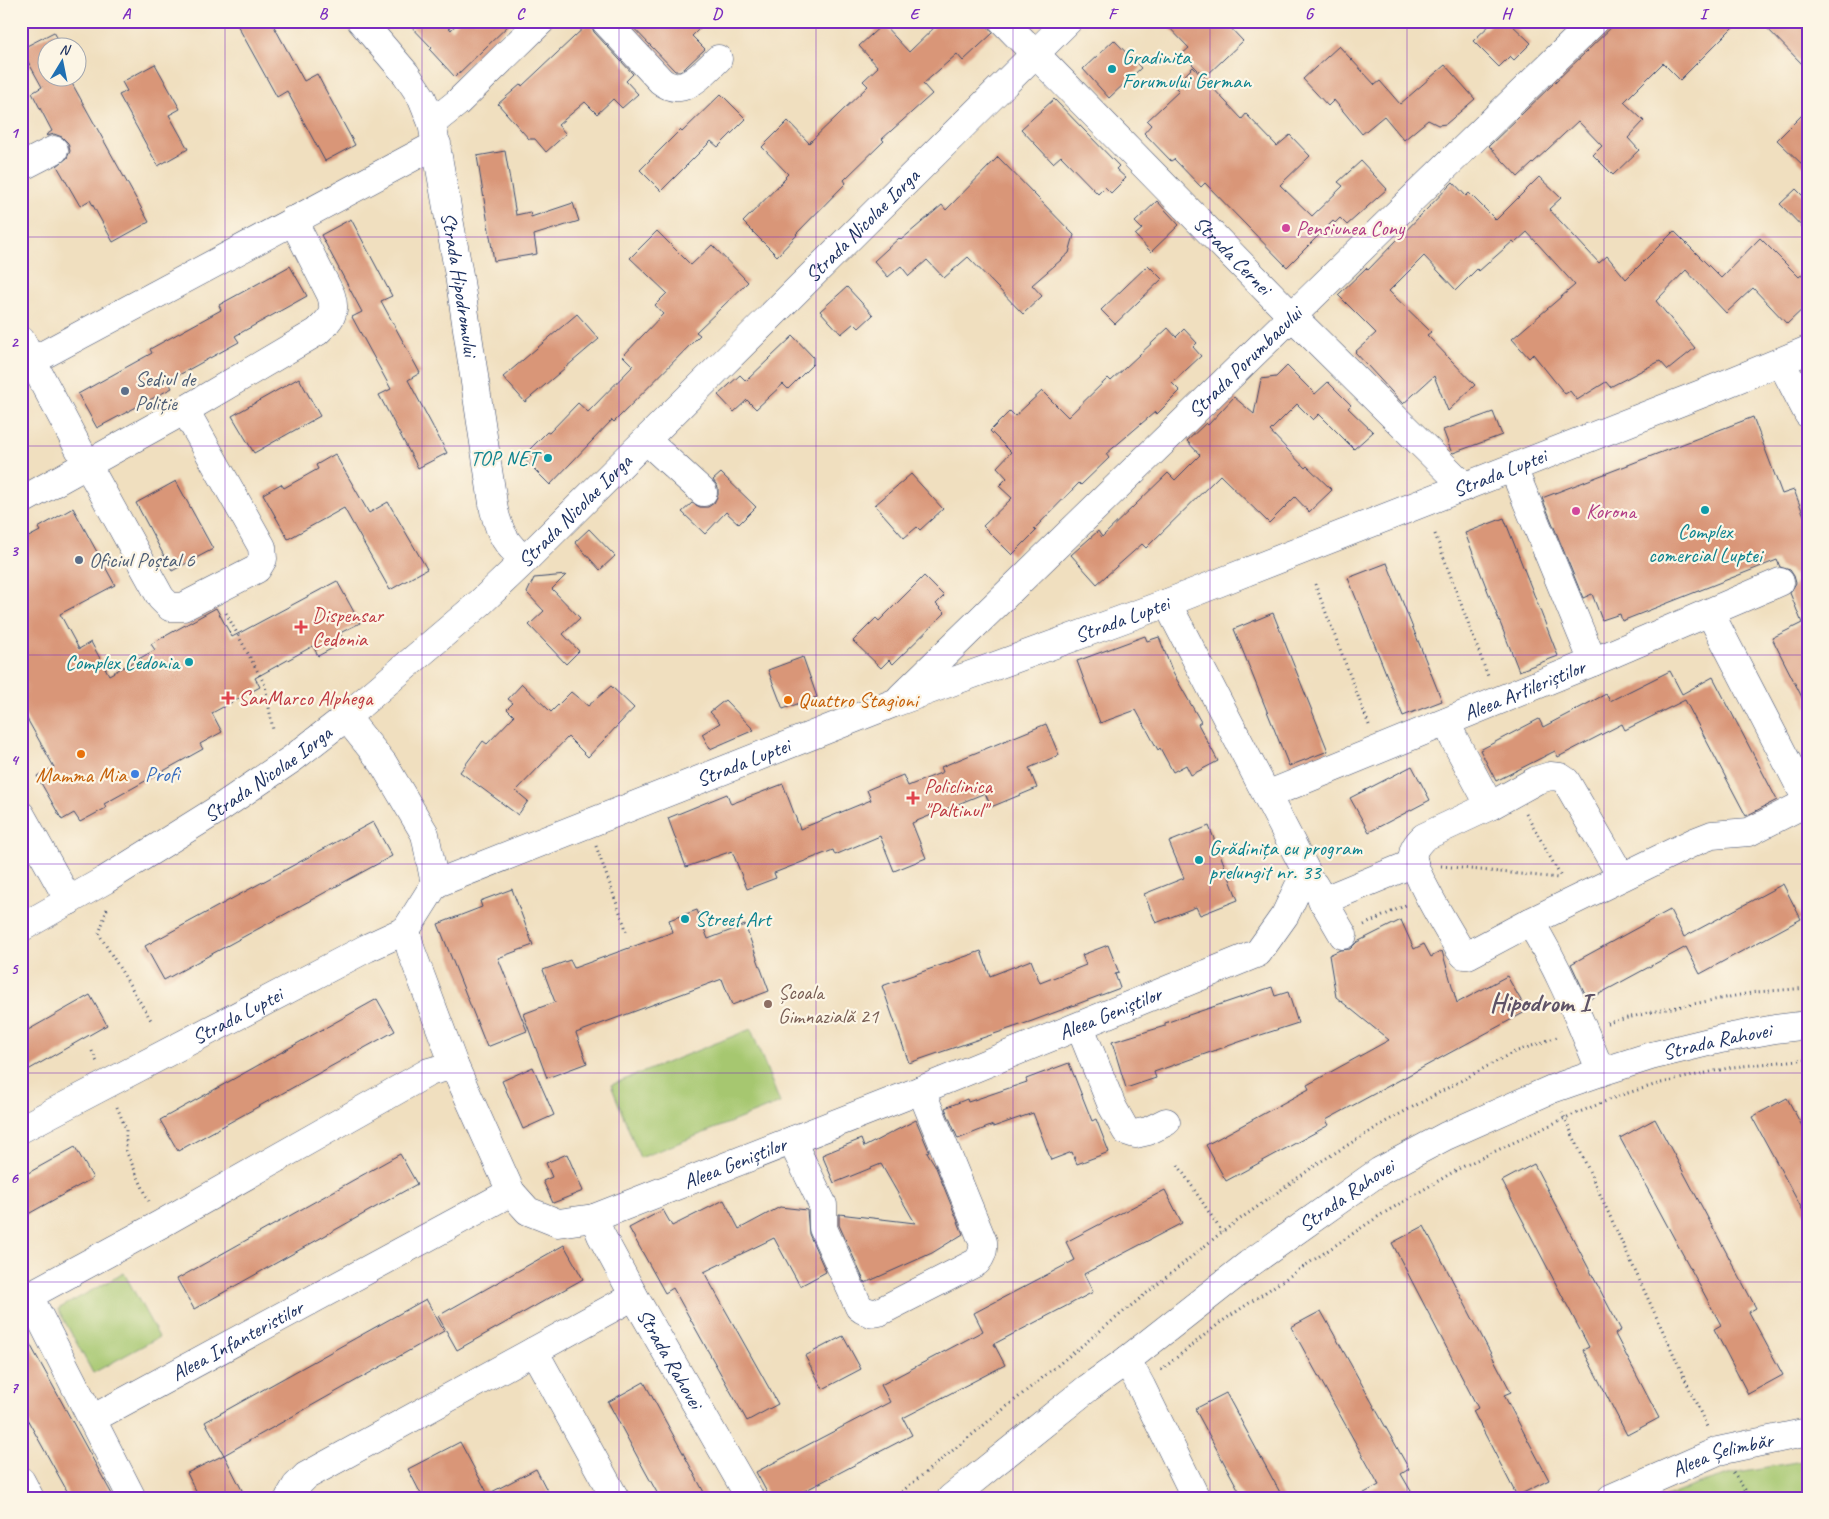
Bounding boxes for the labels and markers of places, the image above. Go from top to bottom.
place label: Gradinita Forumului German [1122,44,1252,94]
marker: Gradinita Forumului German [1106,63,1118,75]
place label: Pensiunea Cony [1296,215,1406,241]
marker: Pensiunea Cony [1280,222,1292,234]
place label: Sediul de Poliție [135,366,197,416]
marker: Sediul de Poliție [119,385,131,397]
place label: TOP NET [470,445,542,471]
marker: TOP NET [542,452,554,464]
place label: Korona [1586,498,1638,524]
marker: Complex comercial Luptei [1699,504,1711,516]
marker: Korona [1570,505,1582,517]
place label: Complex comercial Luptei [1648,518,1765,568]
place label: Oficiul Poștal 6 [89,547,195,573]
marker: Oficiul Poștal 6 [73,554,85,566]
place label: Dispensar Cedonia [312,602,385,652]
marker: Dispensar Cedonia [294,620,308,634]
place label: Complex Cedonia [65,649,181,675]
marker: Complex Cedonia [183,656,195,668]
place label: SanMarco Alphega [238,685,374,711]
place label: Quattro Stagioni [798,687,921,713]
marker: SanMarco Alphega [222,692,234,704]
marker: Quattro Stagioni [782,694,794,706]
marker: Mamma Mia [75,748,87,760]
place label: Profi [145,761,182,787]
place label: Mamma Mia [36,762,128,788]
marker: Profi [129,768,141,780]
place label: Policlinica "Paltinul" [924,773,994,823]
marker: Policlinica "Paltinul" [906,791,920,805]
place label: Grădinița cu program prelungit nr. 33 [1209,835,1363,885]
marker: Grădinița cu program prelungit nr. 33 [1193,854,1205,866]
place label: Street Art [695,906,773,932]
marker: Street Art [679,913,691,925]
place label: Școala Gimnazială 21 [778,979,880,1029]
marker: Școala Gimnazială 21 [762,998,774,1010]

